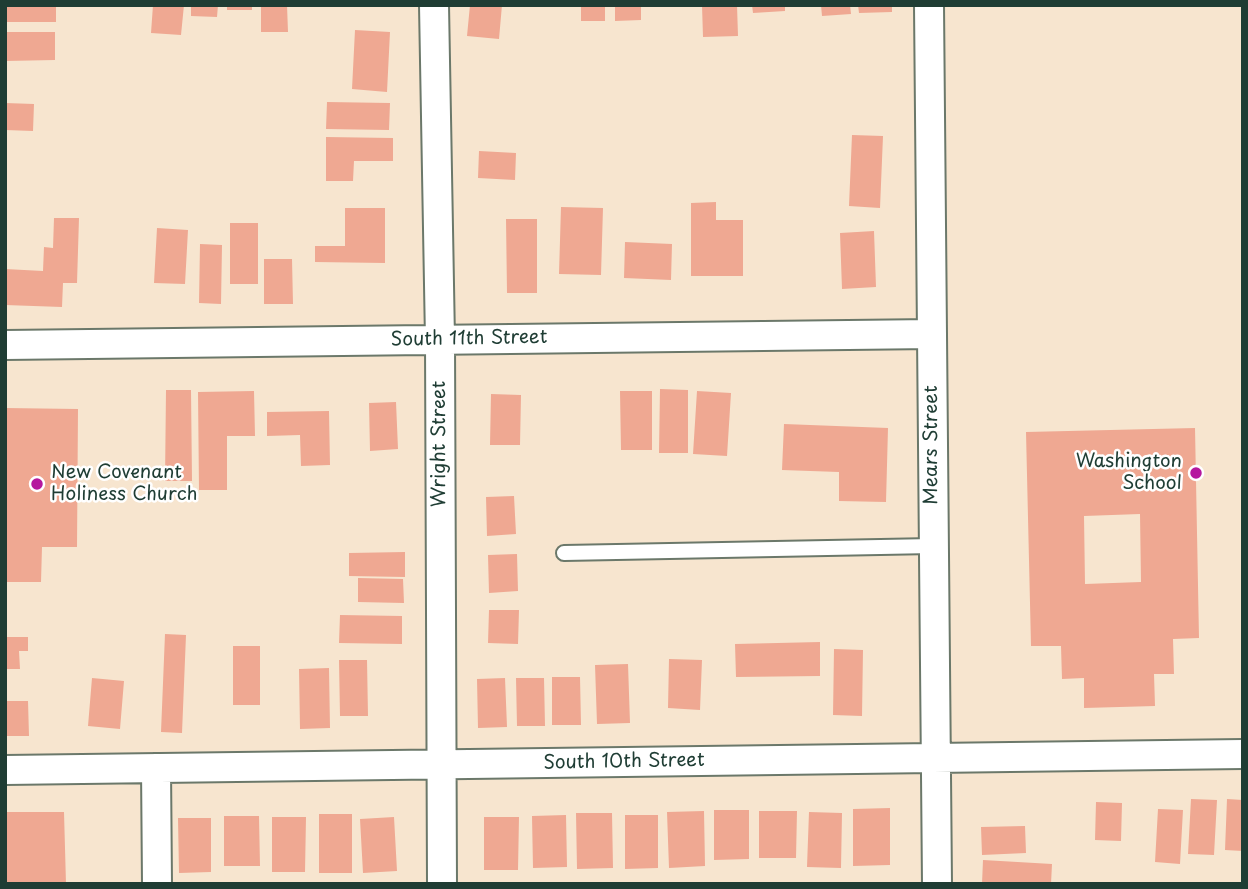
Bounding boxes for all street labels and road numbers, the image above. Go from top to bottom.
street label: South 11th Street [390,326,548,352]
street label: Wright Street [429,381,451,507]
street label: Mears Street [921,385,943,505]
street label: South 10th Street [543,749,705,775]

